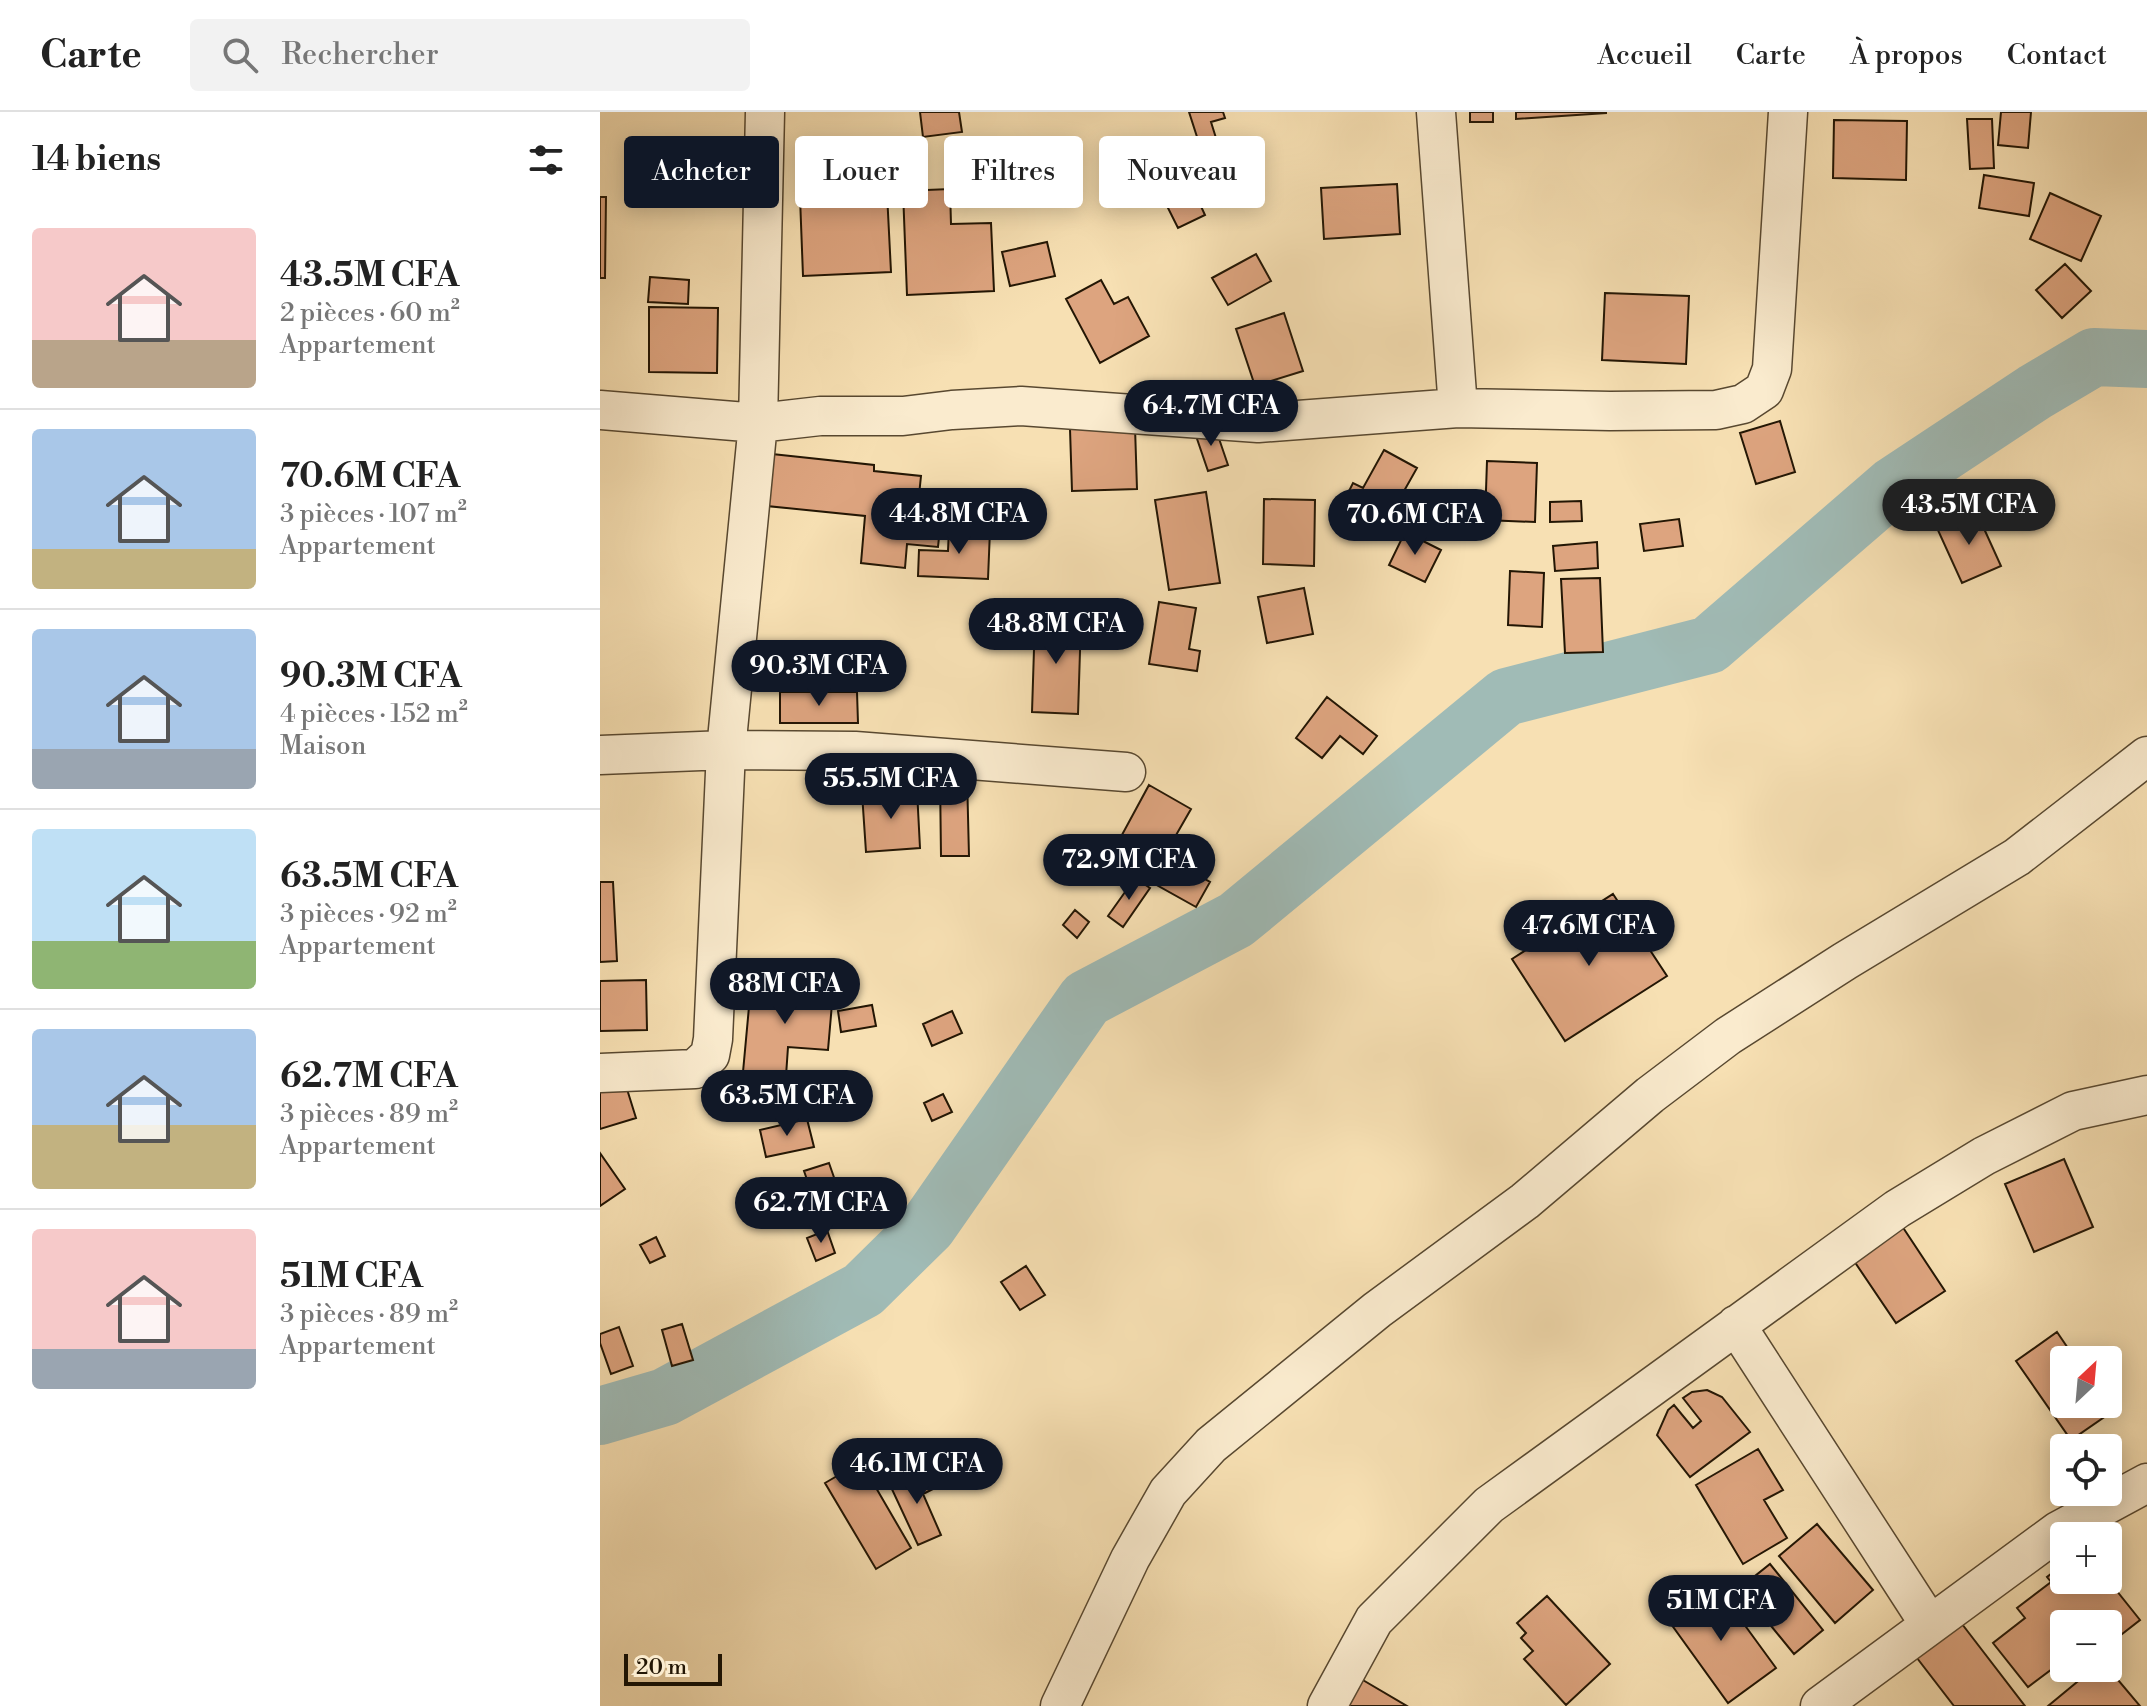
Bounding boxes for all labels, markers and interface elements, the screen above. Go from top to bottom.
search box [190,19,750,91]
text: Carte [40,32,142,79]
icon: search [218,33,262,77]
text: Rechercher [282,36,439,74]
text: Accueil [1597,38,1692,73]
text: Carte [1736,38,1806,73]
text: À propos [1850,38,1963,73]
text: Contact [2007,38,2107,73]
chip: Acheter [624,136,779,208]
chip: Louer [795,136,928,208]
chip: Filtres [944,136,1083,208]
chip: Nouveau [1099,136,1265,208]
icon: filters [524,138,568,182]
text: 14 biens [32,139,161,181]
text: 43.5M CFA [280,255,459,297]
icon: home [96,260,192,356]
text: 2 pièces · 60 m² [280,297,460,329]
text: Appartement [280,329,436,361]
pin: 64.7M CFA [1119,380,1303,448]
text: 64.7M CFA [1142,390,1280,422]
text: 70.6M CFA [280,456,460,498]
icon: home [96,461,192,557]
pin: 43.5M CFA [1877,479,2061,547]
pin: 44.8M CFA [867,488,1051,556]
pin: 70.6M CFA [1323,489,1507,557]
text: 43.5M CFA [1900,489,2038,521]
text: 3 pièces · 107 m² [280,498,467,530]
text: 44.8M CFA [889,498,1029,530]
text: 70.6M CFA [1346,499,1484,531]
text: Appartement [280,530,436,562]
pin: 48.8M CFA [964,598,1148,666]
text: 48.8M CFA [987,608,1125,640]
pin: 90.3M CFA [727,640,911,708]
text: 90.3M CFA [750,650,888,682]
text: 90.3M CFA [280,656,462,698]
icon: home [96,661,192,757]
text: 4 pièces · 152 m² [280,698,468,730]
text: Maison [280,730,366,762]
pin: 55.5M CFA [799,753,983,821]
text: 55.5M CFA [823,763,959,795]
pin: 72.9M CFA [1037,834,1221,902]
text: 72.9M CFA [1061,844,1197,876]
text: 63.5M CFA [280,856,458,898]
icon: home [96,861,192,957]
text: 3 pièces · 92 m² [280,898,457,930]
pin: 47.6M CFA [1497,900,1681,968]
text: 47.6M CFA [1522,910,1656,942]
text: Appartement [280,930,436,962]
pin: 88M CFA [711,958,859,1026]
text: 88M CFA [728,968,842,1000]
text: 62.7M CFA [280,1056,458,1098]
icon: home [96,1061,192,1157]
pin: 63.5M CFA [695,1070,879,1138]
text: 63.5M CFA [719,1080,855,1112]
text: 3 pièces · 89 m² [280,1098,458,1130]
text: Appartement [280,1130,436,1162]
pin: 62.7M CFA [729,1177,913,1245]
text: 62.7M CFA [753,1187,889,1219]
text: 51M CFA [280,1256,423,1298]
icon: home [96,1261,192,1357]
text: 3 pièces · 89 m² [280,1298,458,1330]
text: Appartement [280,1330,436,1362]
north arrow [2050,1346,2122,1418]
map controls [2050,1346,2122,1682]
button: locate [2050,1434,2122,1506]
pin: 46.1M CFA [825,1438,1009,1506]
text: 46.1M CFA [850,1448,984,1480]
button: + [2050,1522,2122,1594]
pin: 51M CFA [1647,1575,1795,1643]
text: 51M CFA [1666,1585,1776,1617]
button: − [2050,1610,2122,1682]
scale bar [624,1650,722,1686]
text: 20 m [636,1654,687,1681]

